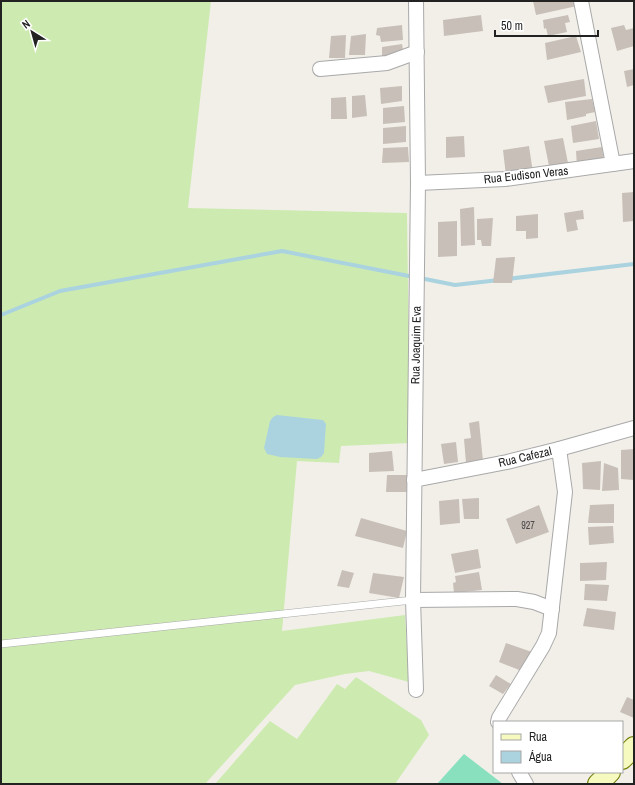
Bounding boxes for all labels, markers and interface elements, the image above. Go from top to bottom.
north arrow [12,12,52,52]
scale bar [495,12,598,38]
text: N [19,16,33,32]
text: 50 m [501,18,523,34]
street label: Rua Eudison Veras [483,163,569,187]
street label: Rua Joaquim Eva [407,305,425,384]
street label: Rua Cafezal [497,443,553,471]
house number: 927 [521,519,535,532]
legend [493,721,623,773]
text: Rua [529,729,548,745]
text: Água [528,749,553,765]

